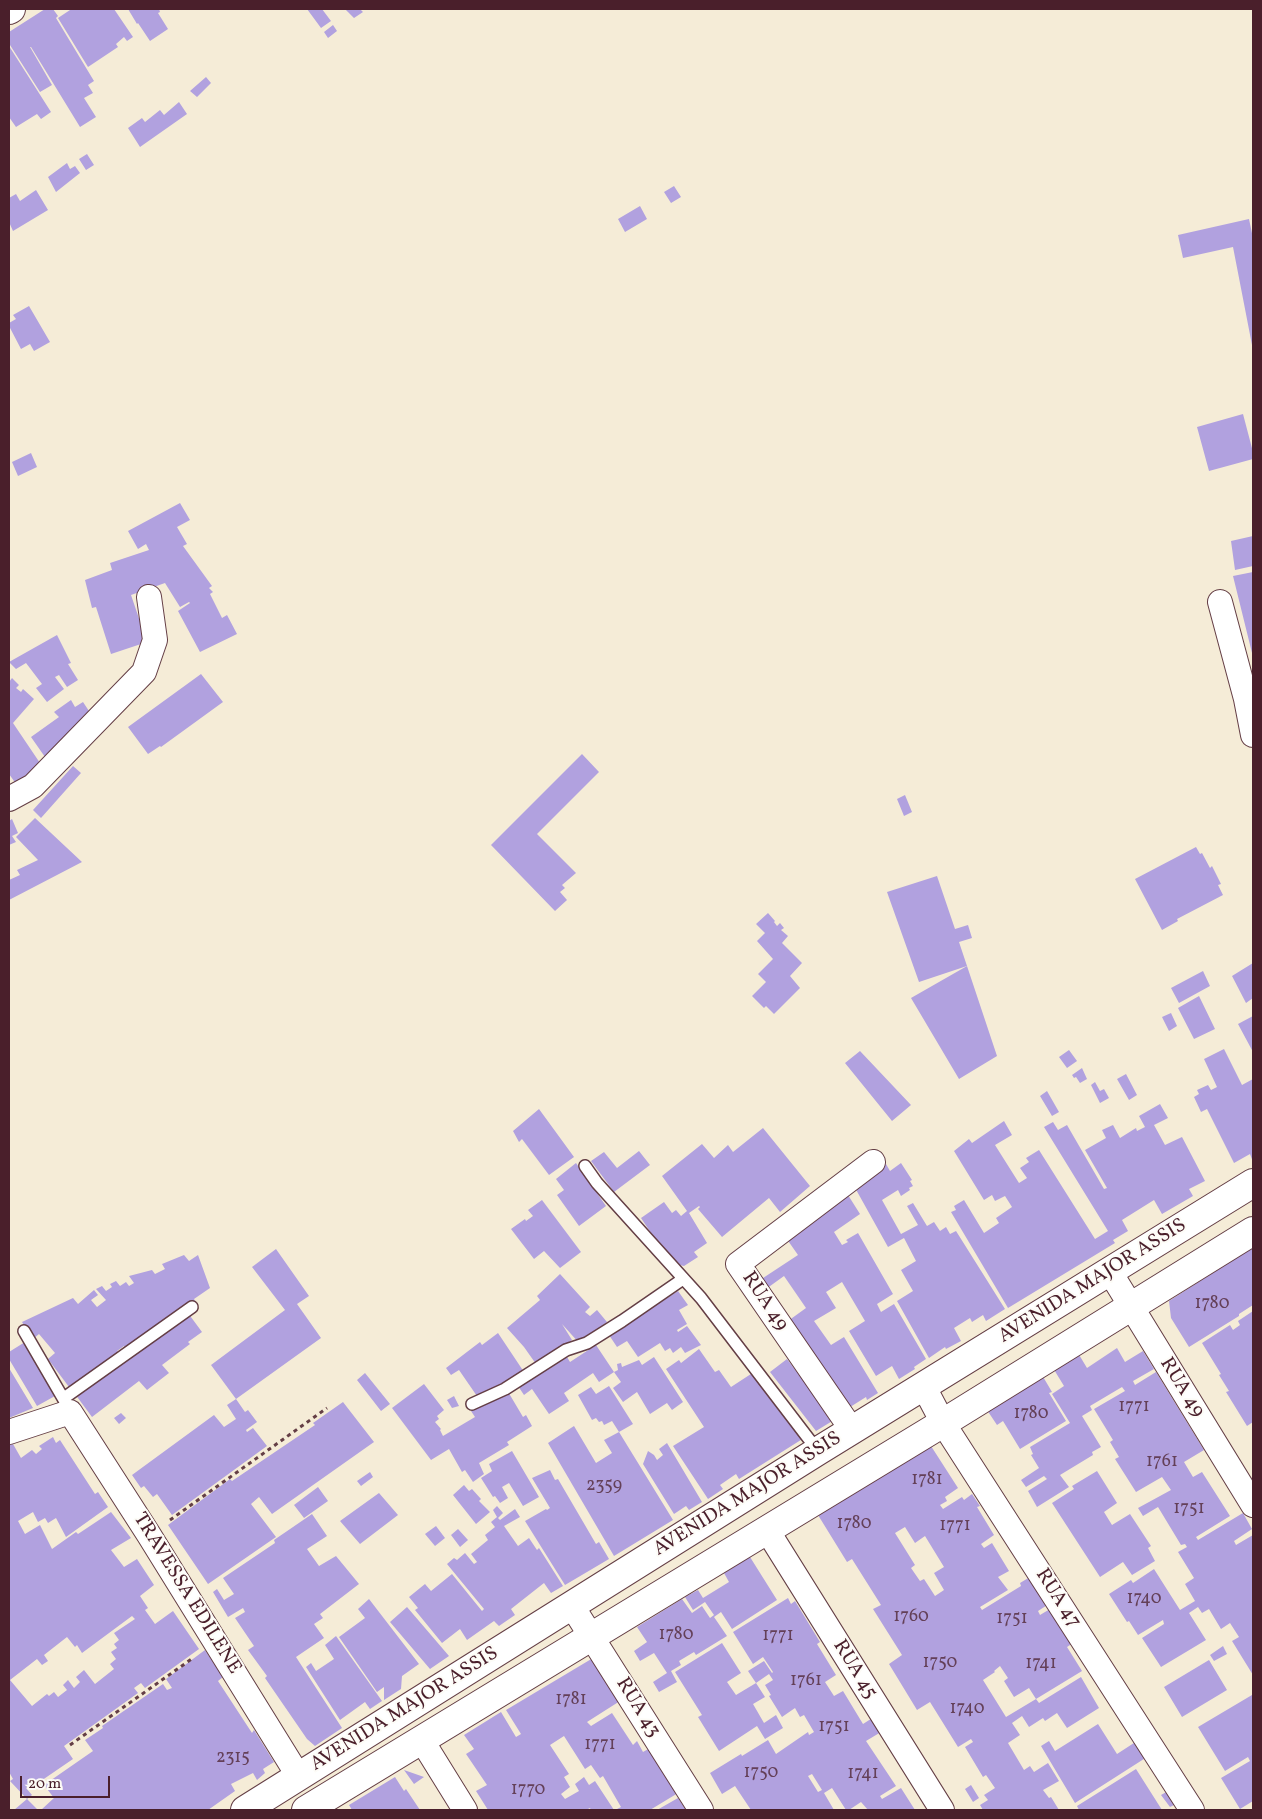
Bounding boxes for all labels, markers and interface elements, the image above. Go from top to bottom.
street label: AVENIDA MAJOR ASSIS [995,1214,1191,1350]
street label: RUA 49 [736,1268,792,1336]
house number: 1780 [1194,1294,1230,1316]
street label: RUA 49 [1153,1354,1209,1422]
house number: 1771 [1118,1397,1150,1419]
house number: 1780 [1013,1404,1049,1426]
street label: AVENIDA MAJOR ASSIS [650,1427,846,1563]
house number: 1761 [1146,1452,1178,1474]
house number: 1781 [911,1470,943,1492]
house number: 2359 [586,1476,622,1498]
house number: 1751 [1173,1499,1205,1521]
street label: TRAVESSA EDILENE [127,1509,245,1679]
house number: 1780 [836,1514,872,1536]
house number: 1771 [939,1516,971,1538]
street label: RUA 47 [1029,1565,1085,1633]
house number: 1740 [1126,1589,1162,1611]
house number: 1760 [893,1607,929,1629]
house number: 1751 [996,1609,1028,1631]
house number: 1780 [658,1625,694,1647]
house number: 1771 [762,1626,794,1648]
street label: RUA 45 [826,1636,882,1704]
street label: AVENIDA MAJOR ASSIS [307,1642,503,1778]
house number: 1750 [923,1653,957,1675]
house number: 1741 [1025,1654,1057,1676]
house number: 1761 [790,1671,822,1693]
street label: RUA 43 [609,1674,665,1742]
house number: 1781 [555,1690,587,1712]
house number: 1740 [949,1699,985,1721]
house number: 1751 [818,1717,850,1739]
house number: 1771 [584,1735,616,1757]
house number: 2315 [216,1748,250,1770]
house number: 1750 [744,1763,778,1785]
house number: 1741 [847,1764,879,1786]
scale bar [22,1766,112,1798]
text: 20 m [28,1774,61,1795]
house number: 1770 [511,1780,545,1802]

